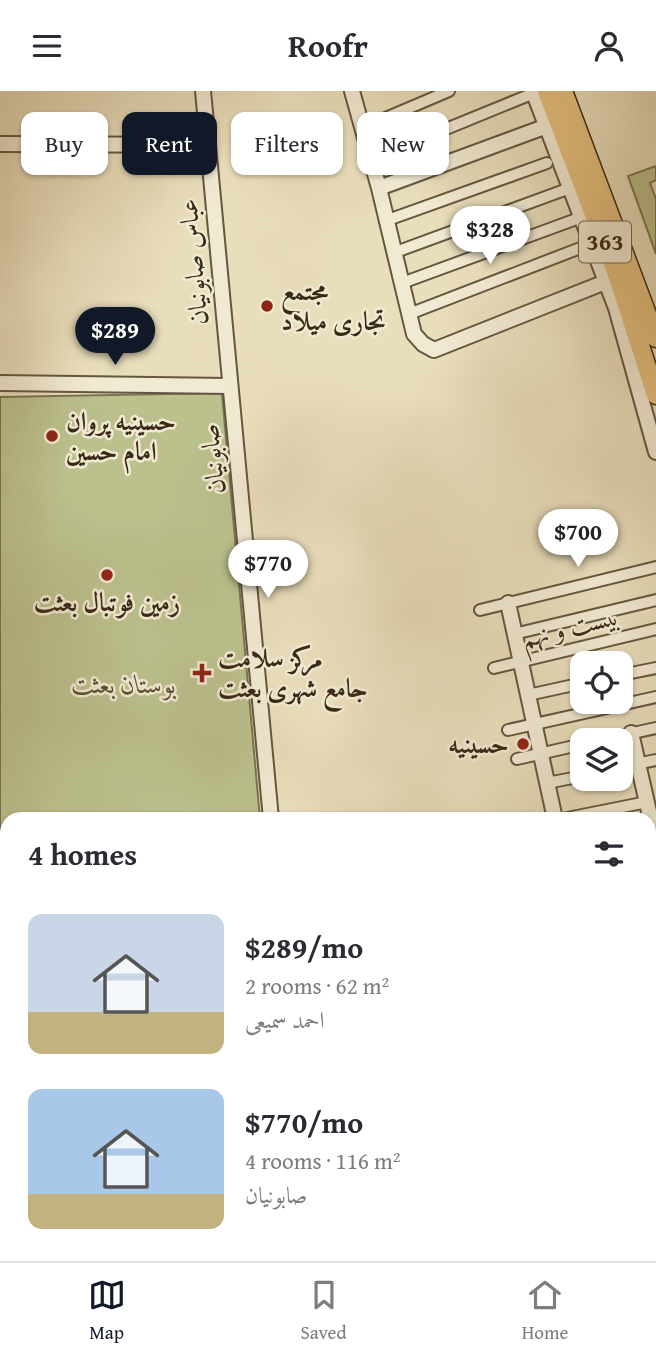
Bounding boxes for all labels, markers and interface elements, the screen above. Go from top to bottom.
text: Roofr [288,22,368,69]
icon: menu [28,27,66,65]
icon: person [590,27,628,65]
chip: Buy [21,112,108,175]
chip: Rent [122,112,217,175]
chip: Filters [231,112,343,175]
chip: New [357,112,449,175]
street label: عباس صابونیان [168,197,217,327]
pin: $328 [449,207,531,266]
text: $328 [466,212,514,245]
road number: 363 [579,222,631,263]
place label: مجتمع تجاری میلاد [281,271,386,340]
marker: مجتمع تجاری میلاد [259,298,275,314]
pin: $289 [74,307,156,367]
text: $289 [91,313,139,346]
place label: حسینیه پروان امام حسین [66,401,176,474]
street label: صابونیان [188,422,235,496]
marker: حسینیه پروان امام حسین [44,428,60,444]
pin: $700 [537,510,619,569]
text: $700 [554,515,602,548]
pin: $770 [227,540,309,600]
text: $770 [244,546,292,579]
marker: زمین فوتبال بعثت [99,567,115,583]
place label: زمین فوتبال بعثت [34,582,180,621]
street label: بیست و نهم [517,596,624,663]
place label: مرکز سلامت جامع شهری بعثت [218,638,368,712]
map controls [570,651,633,791]
button: locate [570,651,633,714]
marker: مرکز سلامت جامع شهری بعثت [192,663,212,683]
park label: بوستان بعثت [72,664,176,703]
place label: حسینیه [448,724,509,763]
button: layers [570,728,633,791]
marker: حسینیه [515,736,531,752]
text: 4 homes [28,832,137,876]
icon: filters [590,835,628,873]
text: $289/mo [245,925,363,969]
icon: home [84,942,168,1026]
text: 2 rooms · 62 m² [245,969,389,1002]
text: احمد سمیعی [245,1003,325,1036]
text: $770/mo [245,1100,363,1144]
icon: home [84,1117,168,1201]
text: 4 rooms · 116 m² [245,1144,400,1177]
text: صابونیان [245,1178,307,1211]
tab: Map [88,1276,126,1346]
tab: Saved [301,1276,347,1346]
tab: Home [522,1276,568,1346]

